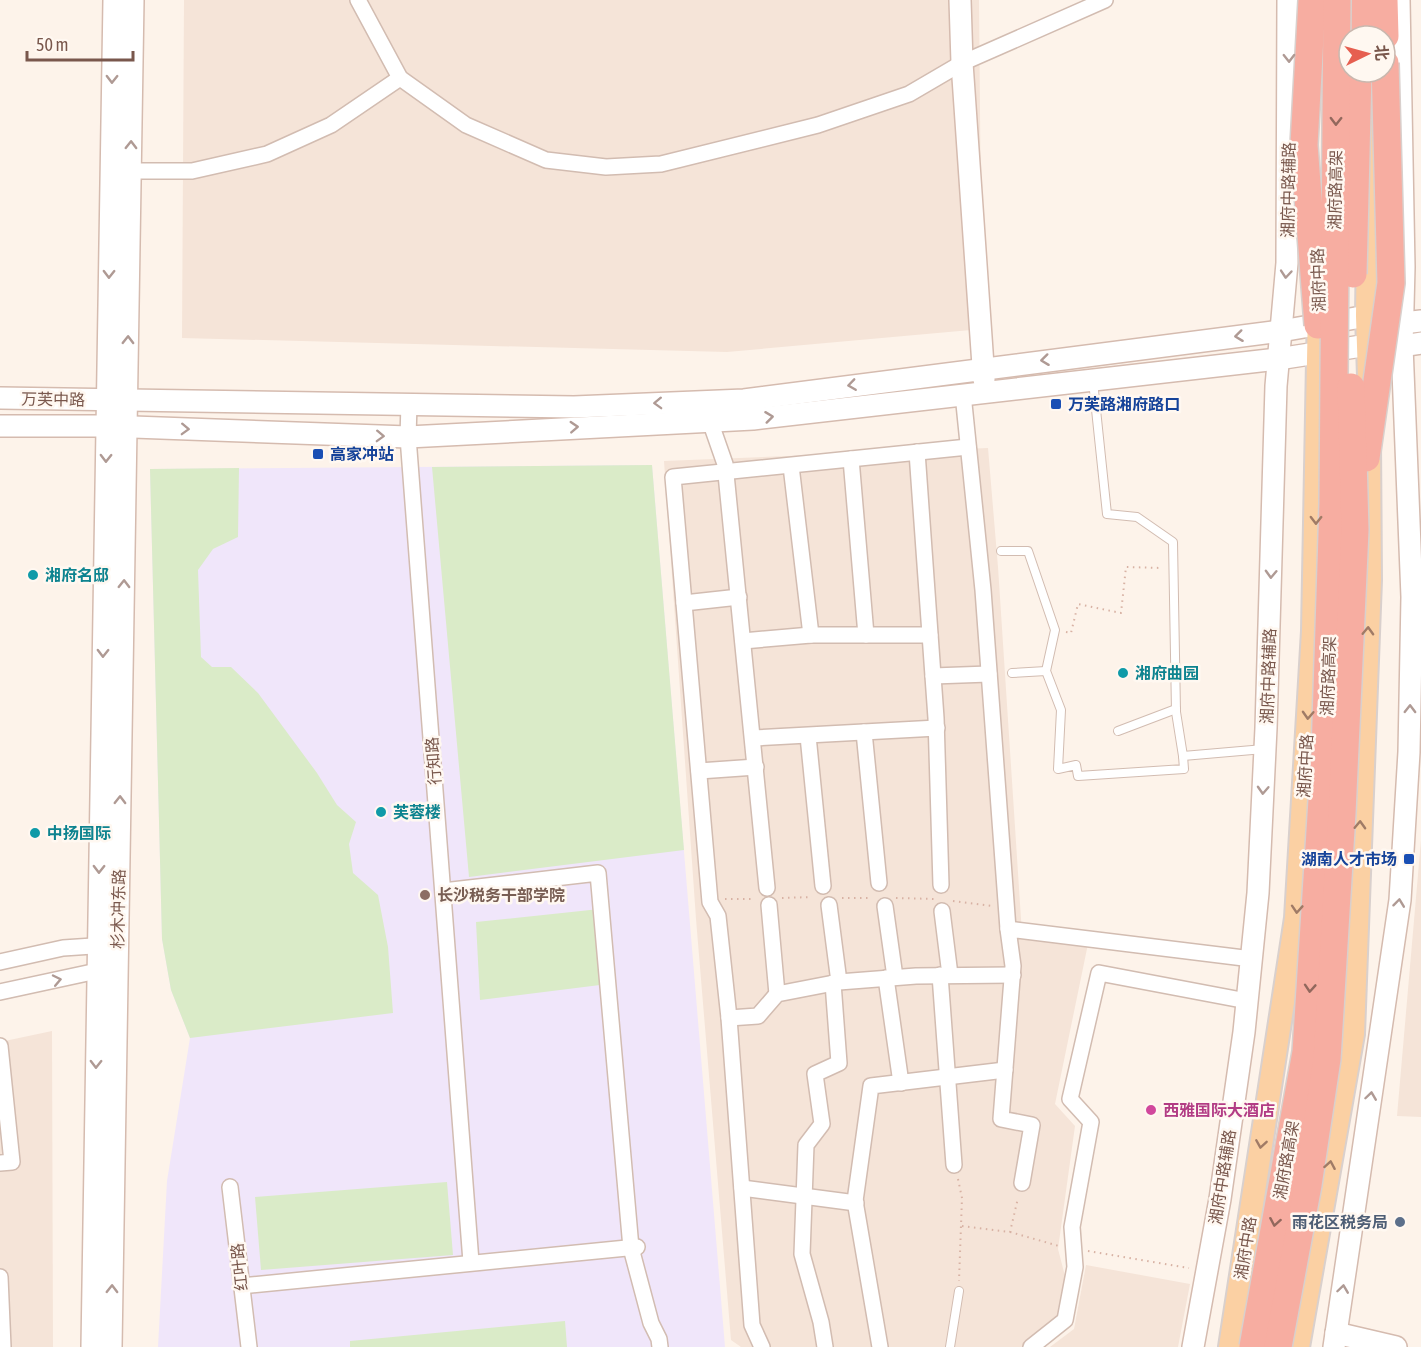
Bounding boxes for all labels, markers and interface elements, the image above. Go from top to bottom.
scale bar [27,24,134,62]
north arrow [1337,24,1397,84]
text: 50 m [36,34,68,55]
text: 北 [1372,44,1392,61]
one-way arrow [1283,54,1295,63]
one-way arrow [106,75,119,84]
one-way arrow [1330,117,1342,126]
one-way arrow [125,140,137,149]
street label: 湘府中路辅路 [1278,142,1298,238]
street label: 湘府路高架 [1325,150,1345,230]
street label: 湘府中路 [1308,248,1328,312]
one-way arrow [103,270,115,279]
one-way arrow [1280,270,1293,279]
one-way arrow [1234,329,1244,342]
one-way arrow [121,335,134,344]
one-way arrow [1041,353,1050,366]
one-way arrow [848,379,857,391]
street label: 万芙中路 [21,389,85,409]
place label: 万芙路湘府路口 [1068,395,1180,413]
one-way arrow [654,397,663,410]
marker: 万芙路湘府路口 [1049,397,1063,411]
one-way arrow [764,412,774,424]
one-way arrow [570,421,579,434]
one-way arrow [180,423,189,435]
one-way arrow [375,430,384,442]
place label: 高家冲站 [330,445,394,463]
marker: 高家冲站 [311,447,325,461]
one-way arrow [100,453,112,462]
one-way arrow [1309,515,1322,524]
place label: 湘府名邸 [45,566,109,584]
marker: 湘府名邸 [26,568,40,582]
one-way arrow [1264,569,1277,578]
one-way arrow [117,579,130,588]
one-way arrow [1362,626,1374,635]
street label: 湘府中路辅路 [1257,628,1279,724]
street label: 湘府路高架 [1318,636,1338,716]
one-way arrow [96,648,109,657]
place label: 湘府曲园 [1135,664,1199,682]
marker: 湘府曲园 [1116,666,1130,680]
one-way arrow [1403,704,1416,713]
one-way arrow [1302,710,1315,719]
street label: 湘府中路 [1294,734,1316,798]
street label: 行知路 [422,736,444,786]
one-way arrow [1257,785,1270,794]
one-way arrow [114,795,126,804]
place label: 芙蓉楼 [393,803,441,821]
marker: 芙蓉楼 [374,805,388,819]
one-way arrow [1354,821,1367,830]
place label: 中扬国际 [47,824,111,842]
marker: 中扬国际 [28,826,42,840]
place label: 湖南人才市场 [1301,850,1397,868]
marker: 湖南人才市场 [1402,852,1416,866]
one-way arrow [93,864,105,873]
street label: 杉木冲东路 [108,869,128,949]
place label: 长沙税务干部学院 [437,886,565,904]
marker: 长沙税务干部学院 [418,888,432,902]
one-way arrow [1392,899,1405,908]
one-way arrow [1291,905,1304,914]
one-way arrow [52,974,62,987]
one-way arrow [1304,983,1317,992]
one-way arrow [90,1059,102,1068]
one-way arrow [1364,1092,1376,1101]
place label: 西雅国际大酒店 [1163,1101,1275,1119]
marker: 西雅国际大酒店 [1144,1103,1158,1117]
street label: 湘府路高架 [1270,1119,1302,1201]
street label: 湘府中路辅路 [1206,1128,1238,1226]
one-way arrow [1255,1139,1267,1148]
one-way arrow [1323,1161,1336,1171]
place label: 雨花区税务局 [1292,1213,1388,1231]
street label: 湘府中路 [1231,1215,1259,1281]
marker: 雨花区税务局 [1393,1215,1407,1229]
one-way arrow [1269,1217,1282,1227]
street label: 红叶路 [228,1242,250,1292]
one-way arrow [106,1284,118,1293]
one-way arrow [1336,1285,1348,1294]

